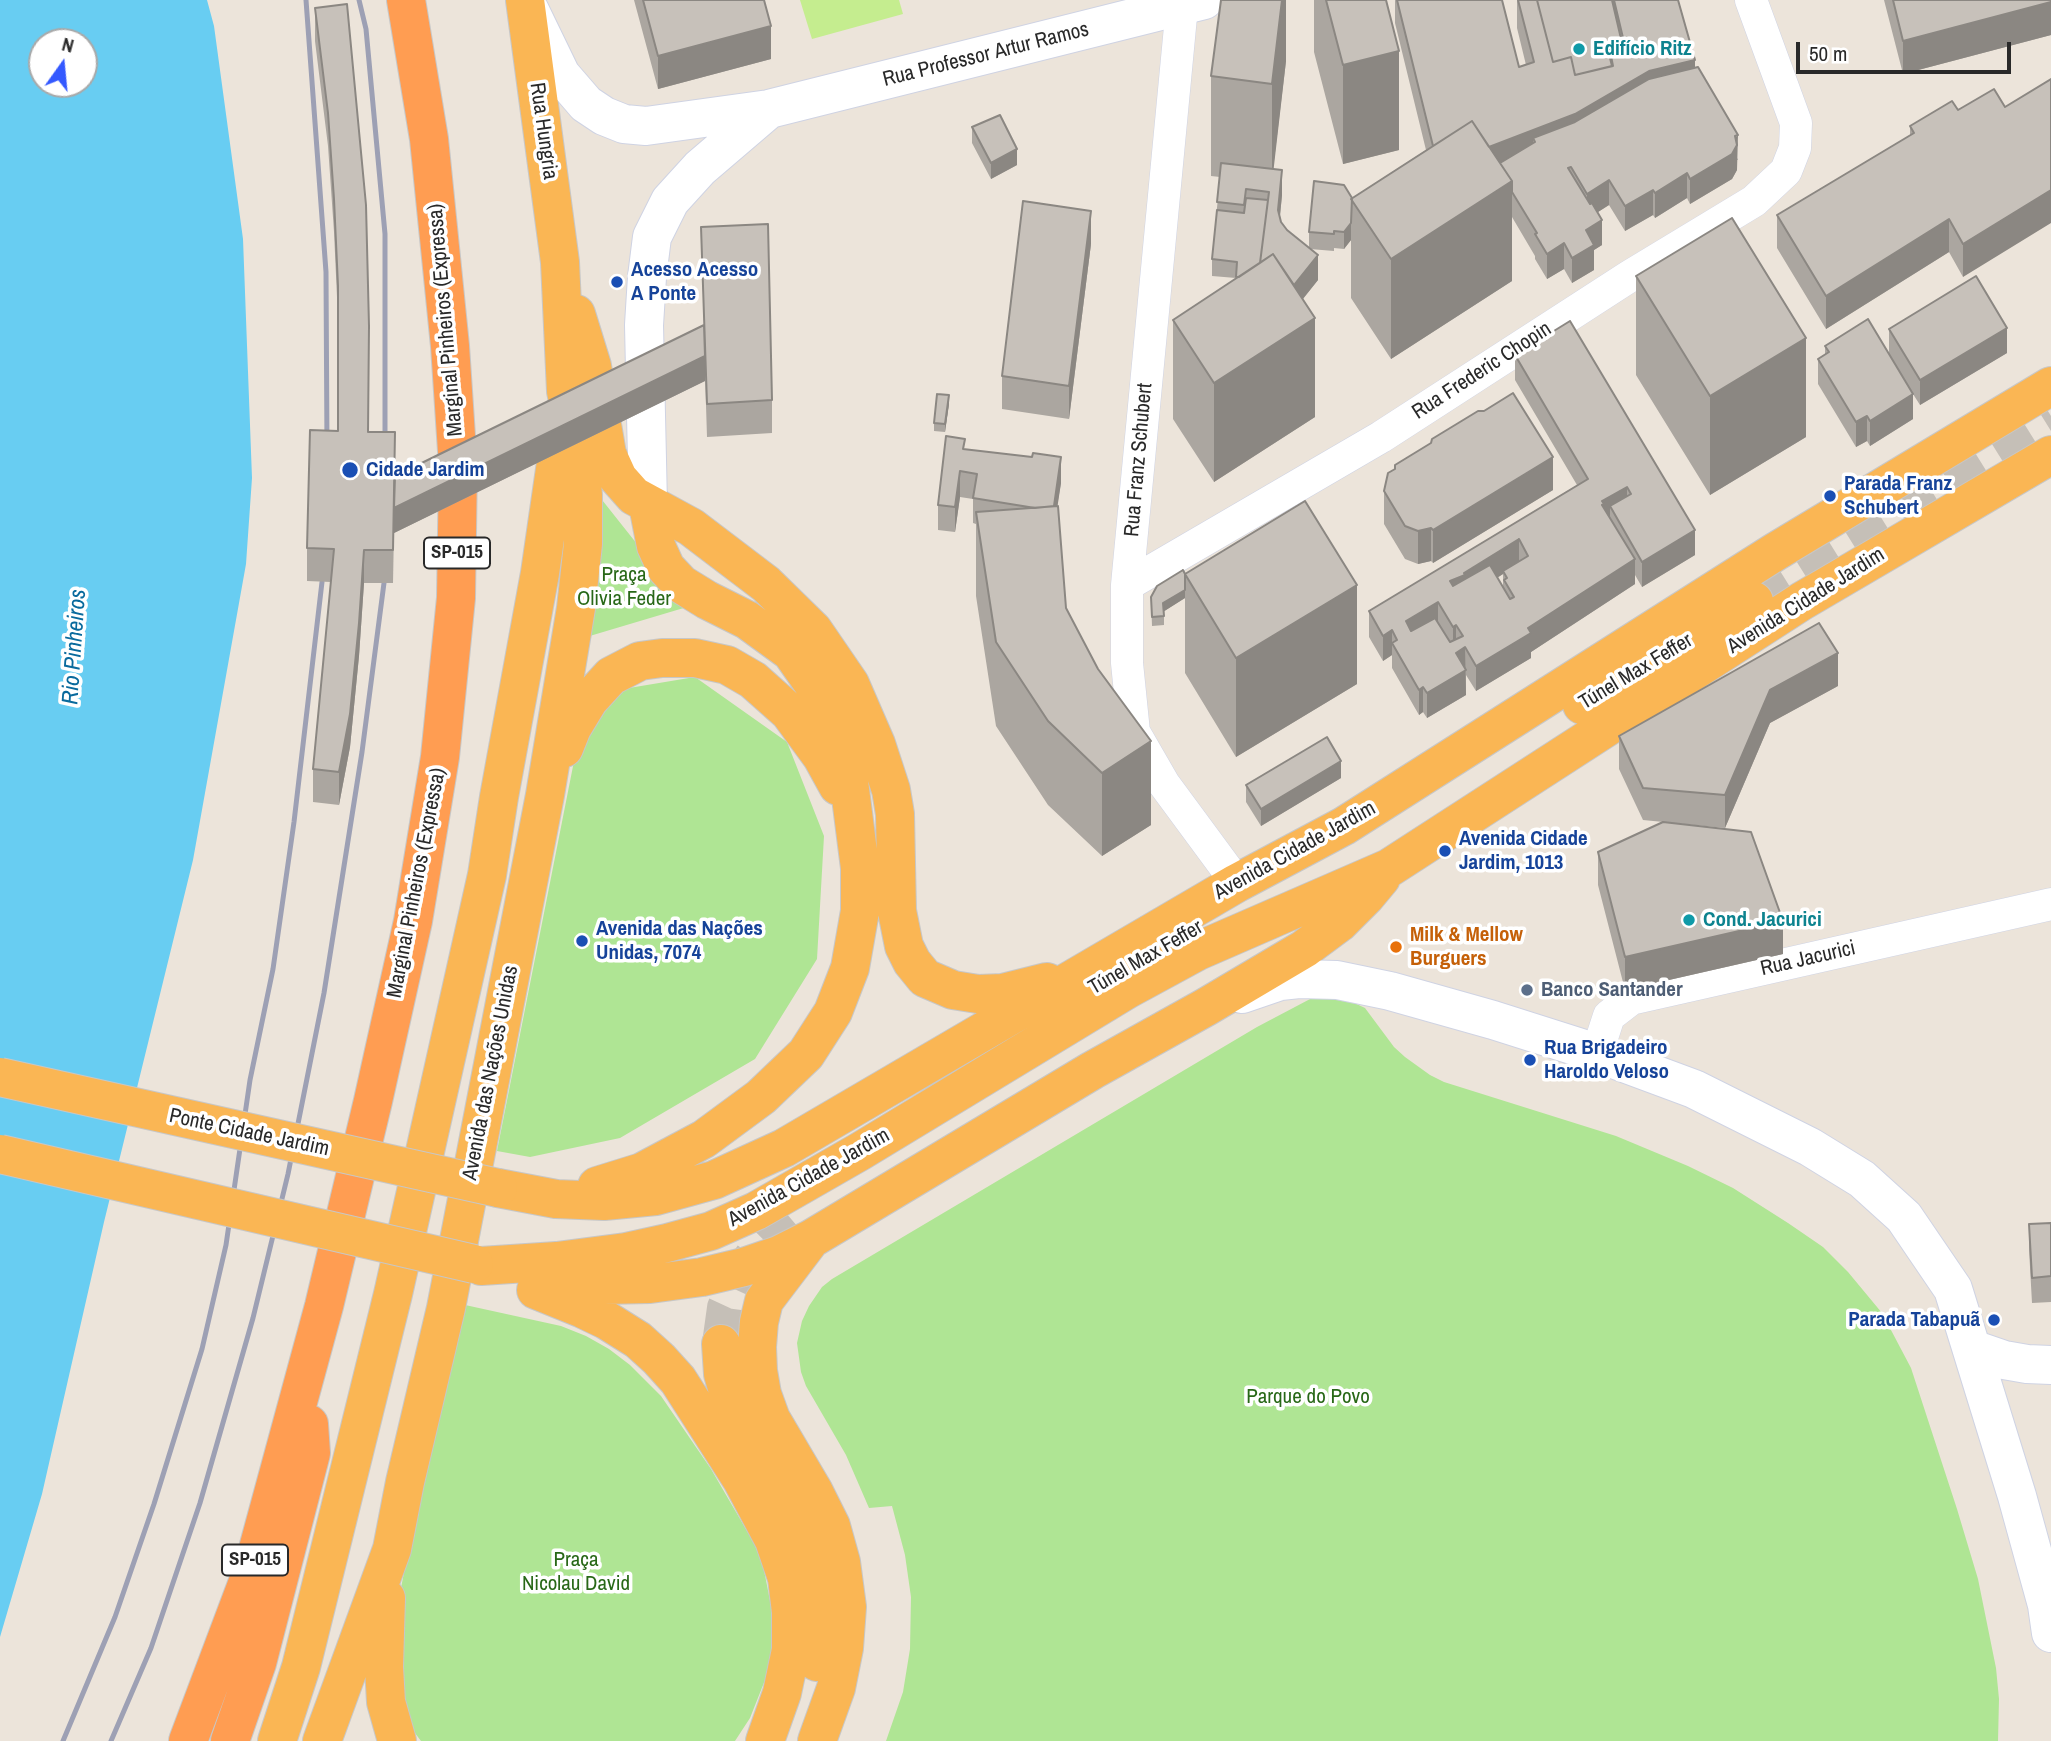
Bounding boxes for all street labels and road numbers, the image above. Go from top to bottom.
street label: Rua Professor Artur Ramos [880,17,1092,93]
street label: Rua Hungria [524,81,562,181]
street label: Marginal Pinheiros (Expressa) [423,203,469,437]
street label: Rua Frederic Chopin [1408,317,1556,425]
street label: Rua Franz Schubert [1120,382,1158,538]
road number: SP-015 [424,538,490,568]
street label: Avenida Cidade Jardim [1723,542,1889,660]
street label: Túnel Max Feffer [1575,628,1697,716]
street label: Marginal Pinheiros (Expressa) [382,766,452,1000]
street label: Avenida Cidade Jardim [1210,796,1380,906]
street label: Túnel Max Feffer [1084,915,1208,1001]
street label: Rua Jacurici [1758,936,1858,982]
street label: Avenida das Nações Unidas [458,964,524,1182]
street label: Ponte Cidade Jardim [167,1104,331,1162]
street label: Avenida Cidade Jardim [724,1123,894,1233]
road number: SP-015 [222,1544,288,1576]

